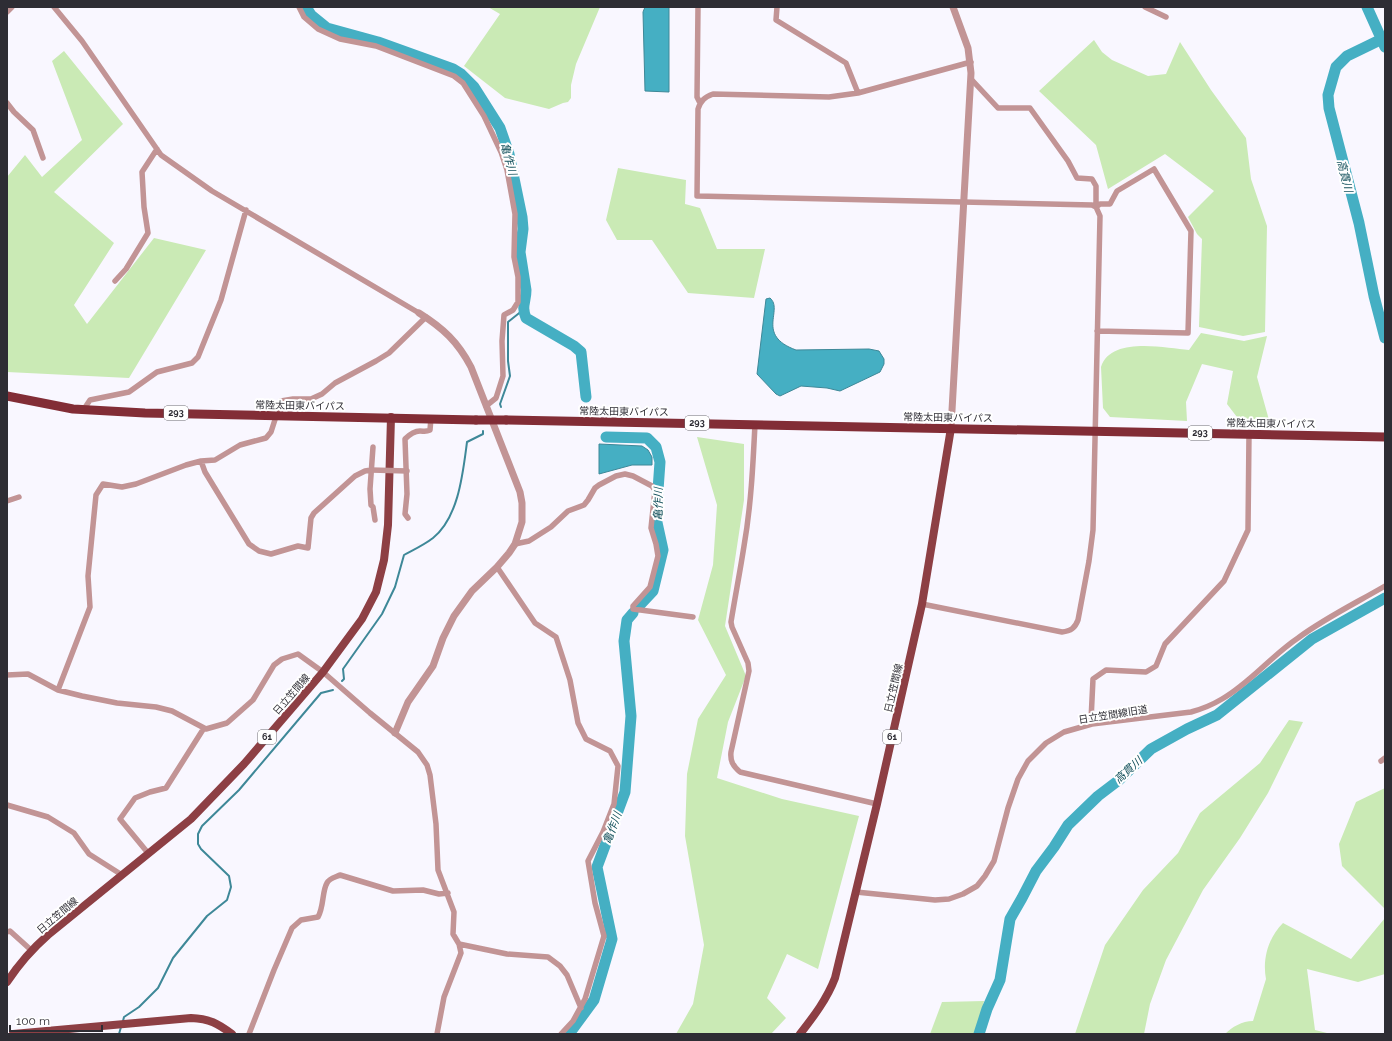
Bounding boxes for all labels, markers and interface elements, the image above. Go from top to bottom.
water label: 亀作川 [498,142,519,178]
water label: 高貫川 [1334,159,1355,195]
street label: 常陸太田東バイパス [255,399,345,412]
street label: 常陸太田東バイパス [579,405,669,418]
road number: 293 [164,406,188,420]
street label: 常陸太田東バイパス [903,411,993,424]
road number: 293 [685,416,709,430]
street label: 常陸太田東バイパス [1226,417,1316,430]
road number: 293 [1188,426,1212,440]
water label: 亀作川 [652,486,665,521]
street label: 日立笠間線 [883,663,904,714]
street label: 日立笠間線 [271,672,312,717]
street label: 日立笠間線旧道 [1078,704,1149,725]
road number: 61 [258,730,276,744]
road number: 61 [883,730,901,744]
water label: 高貫川 [1112,754,1146,786]
water label: 亀作川 [601,810,625,846]
street label: 日立笠間線 [35,895,80,936]
scale bar [10,1007,102,1033]
text: 100 m [16,1014,50,1028]

